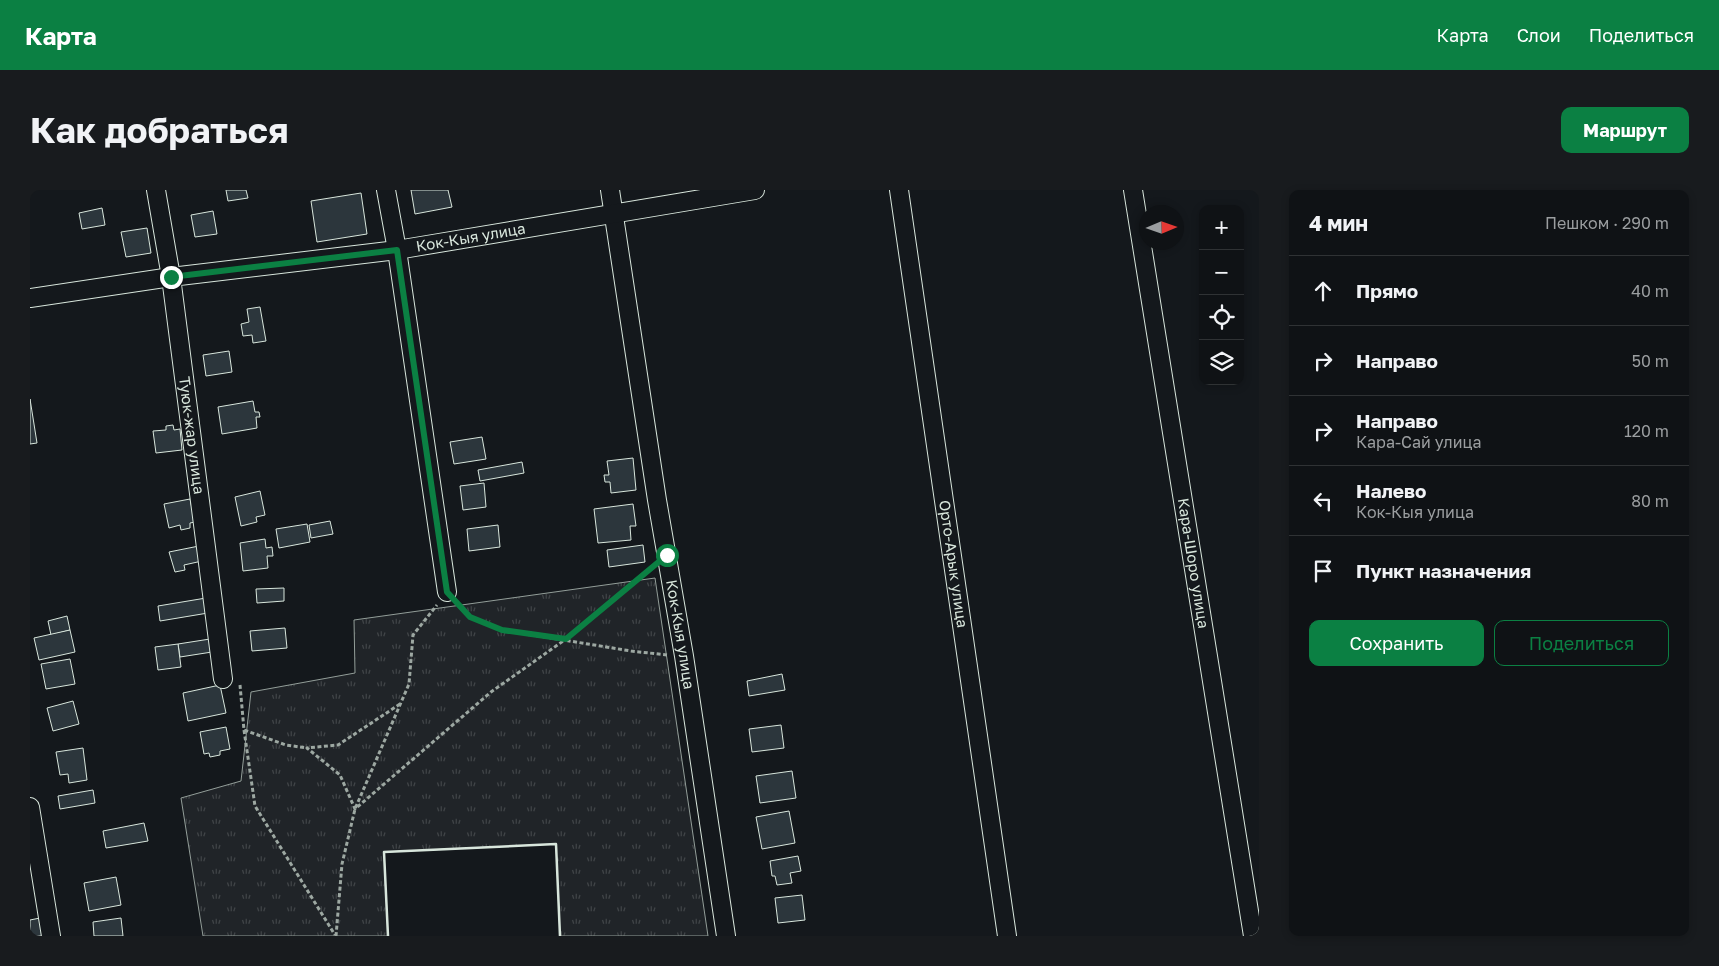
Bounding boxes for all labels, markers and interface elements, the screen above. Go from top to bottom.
text: Карта [25,21,97,50]
text: Карта [1437,24,1489,46]
text: Слои [1517,24,1561,46]
text: Поделиться [1589,24,1694,46]
button: Маршрут [1561,107,1689,153]
text: Как добраться [30,109,288,151]
north arrow [1139,205,1184,250]
map controls [1199,205,1244,385]
button: + [1199,205,1244,250]
text: 4 мин [1309,210,1368,236]
text: Пешком · 290 m [1545,213,1669,233]
street label: Кок-Кыя улица [415,219,527,255]
button: − [1199,250,1244,295]
route end [160,266,183,289]
icon: ahead [1309,277,1337,305]
text: Прямо [1356,279,1418,302]
text: 40 m [1631,281,1669,301]
button: locate [1199,295,1244,340]
button: layers [1199,340,1244,385]
icon: right [1309,347,1337,375]
text: Направо [1356,349,1438,372]
text: 50 m [1632,351,1669,371]
street label: Туюк-жар улица [176,375,209,495]
text: Направо [1356,409,1438,432]
icon: right [1309,417,1337,445]
text: 120 m [1624,421,1669,441]
text: Кара-Сай улица [1356,432,1482,452]
text: Налево [1356,479,1426,502]
icon: left [1309,487,1337,515]
text: 80 m [1631,491,1669,511]
street label: Кара-Шоро улица [1175,497,1213,630]
street label: Орто-Арык улица [936,499,972,629]
text: Кок-Кыя улица [1356,502,1474,522]
route start [656,544,679,567]
icon: arrive [1309,557,1337,585]
text: Пункт назначения [1356,559,1531,582]
street label: Кок-Кыя улица [663,578,699,690]
button: Сохранить [1309,620,1484,666]
button: Поделиться [1494,620,1669,666]

